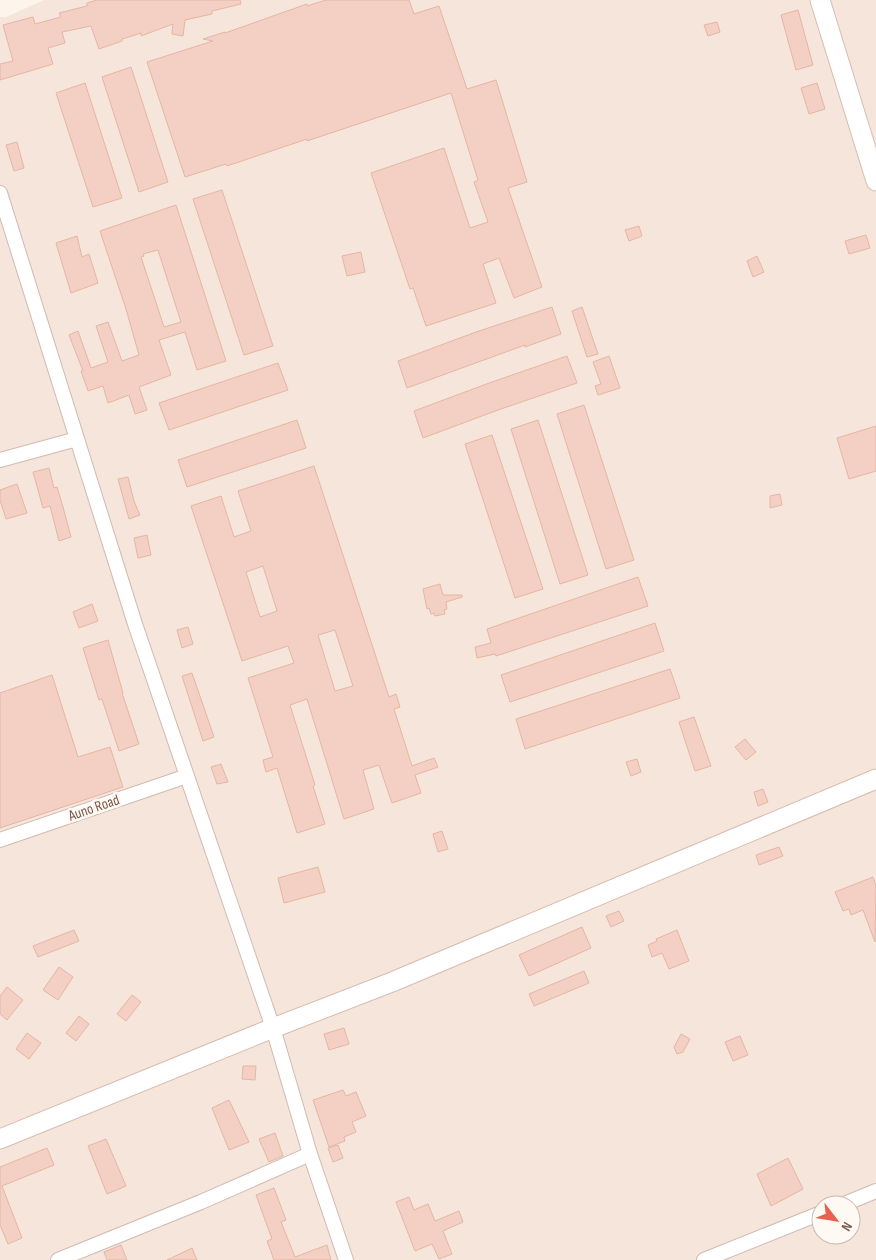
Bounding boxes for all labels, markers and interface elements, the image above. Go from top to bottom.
street label: Auno Road [65,790,122,826]
north arrow [811,1195,861,1245]
text: N [838,1219,856,1234]

